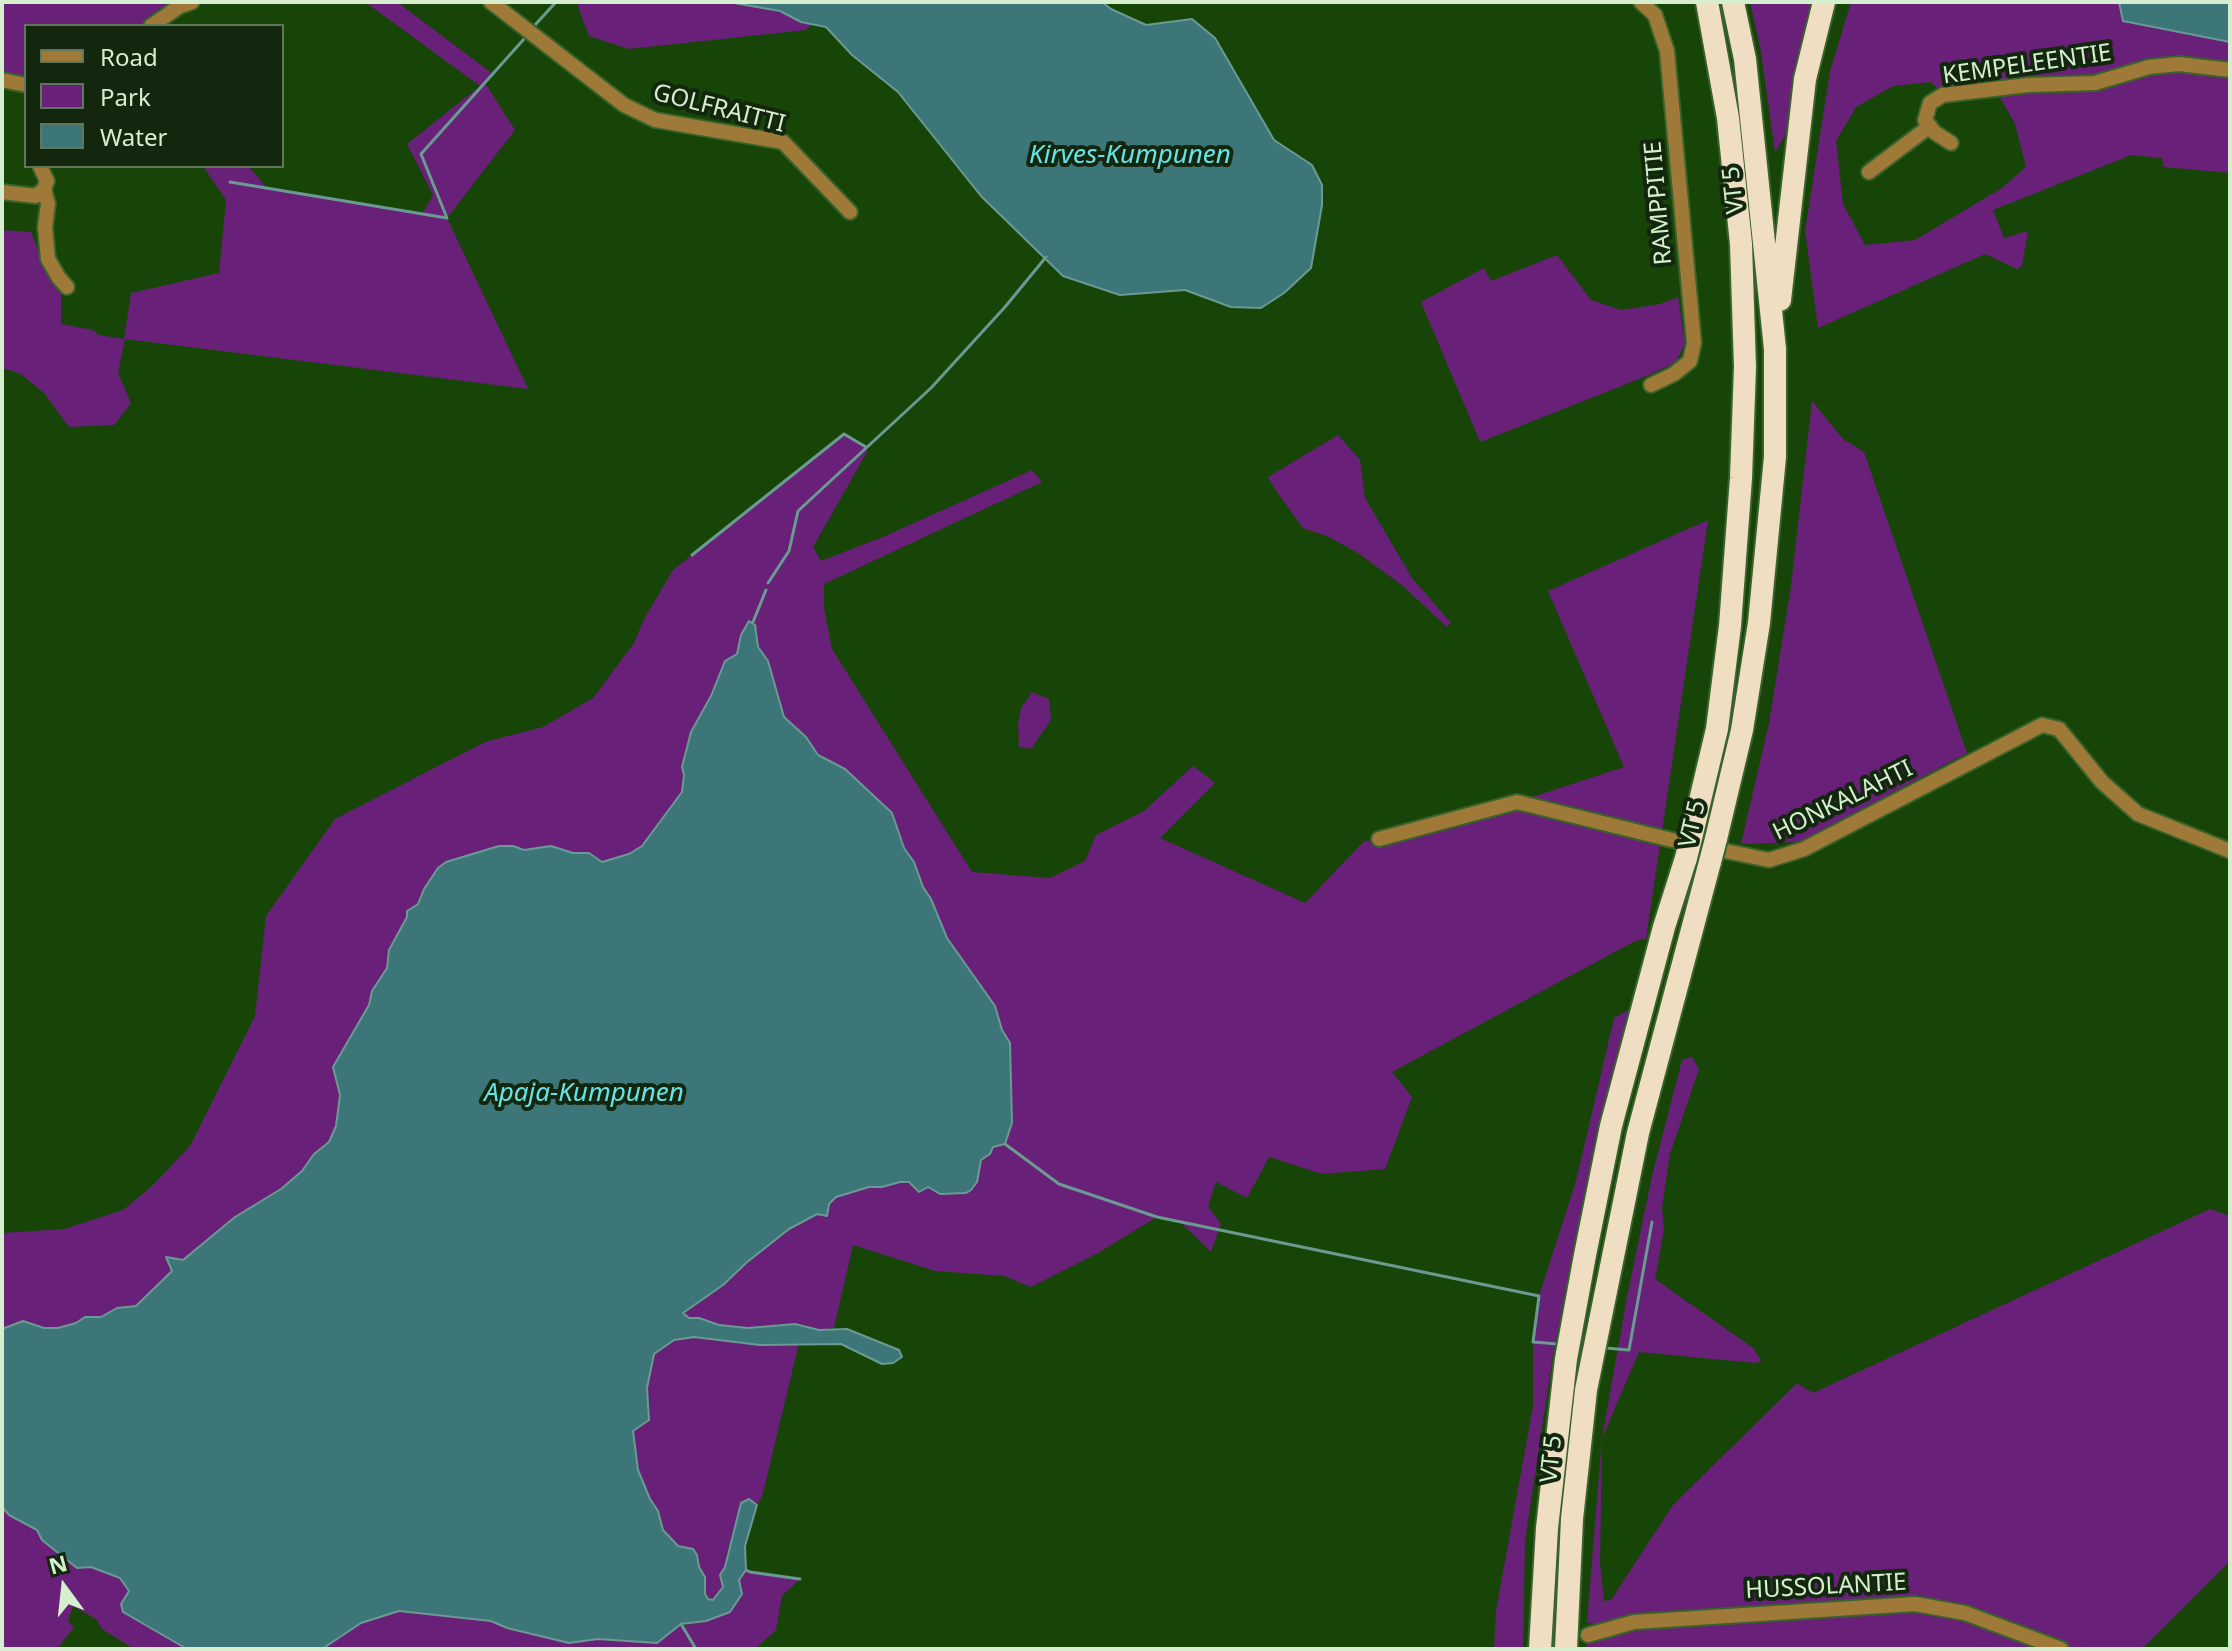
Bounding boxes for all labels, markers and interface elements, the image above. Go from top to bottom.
legend [24,24,284,168]
street label: KEMPELEENTIE [1941,39,2113,91]
text: Road [100,40,158,73]
street label: GOLFRAITTI [650,79,788,139]
text: Park [100,80,151,113]
text: Water [100,120,167,153]
water label: Kirves-Kumpunen [1029,140,1231,172]
street label: RAMPPITIE [1639,140,1679,266]
street label: VT 5 [1717,165,1751,215]
street label: HONKALAHTI [1768,755,1918,847]
street label: VT 5 [1674,798,1712,850]
water label: Apaja-Kumpunen [484,1078,684,1110]
street label: VT 5 [1535,1434,1569,1484]
north arrow [24,1547,104,1627]
text: N [45,1547,70,1581]
street label: HUSSOLANTIE [1745,1568,1907,1606]

